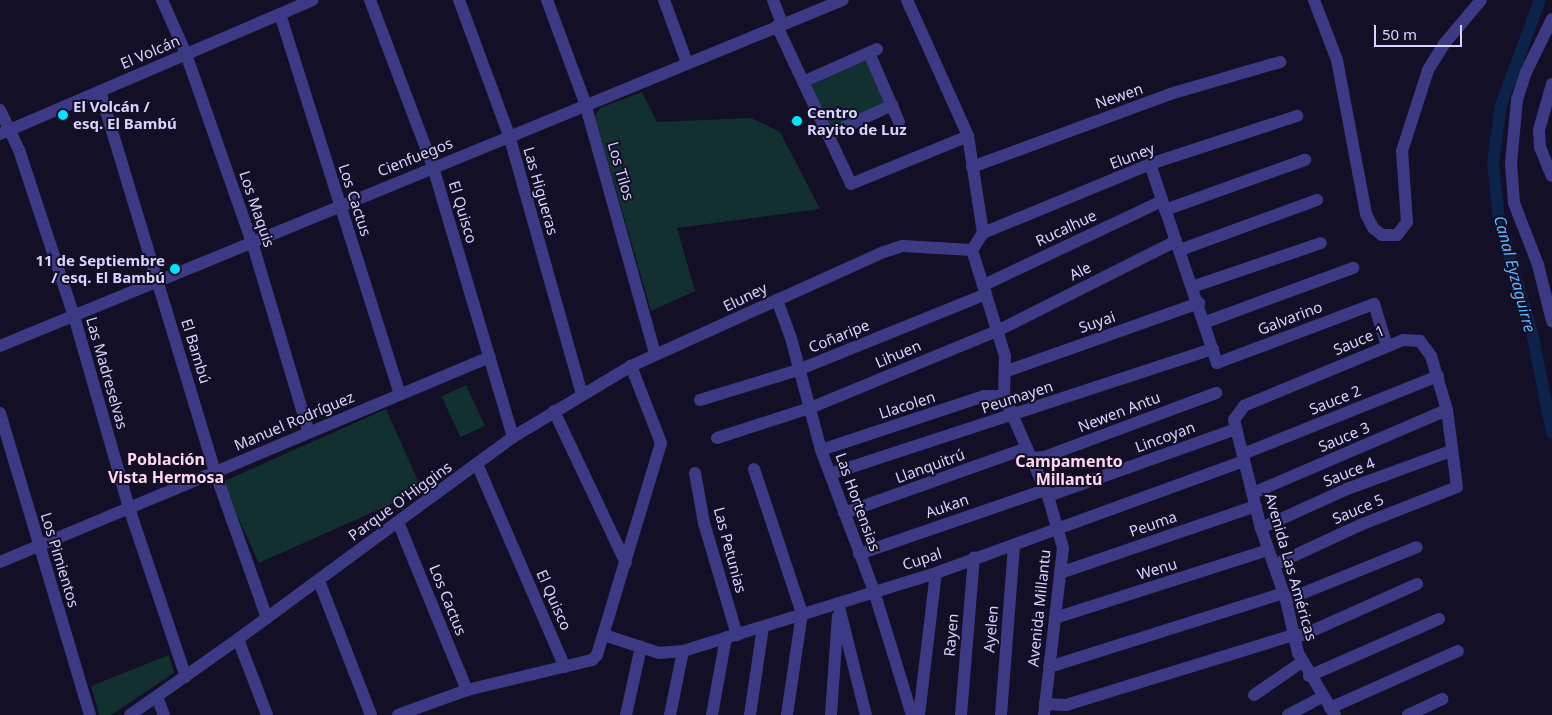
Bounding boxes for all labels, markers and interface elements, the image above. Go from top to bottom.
scale bar [1377,15,1464,47]
text: 50 m [1382,24,1417,44]
street label: El Volcán [118,31,182,73]
street label: Newen [1093,80,1145,112]
place label: El Volcán / esq. El Bambú [73,97,177,132]
place label: Centro Rayito de Luz [807,103,907,138]
marker: El Volcán / esq. El Bambú [57,109,69,121]
marker: Centro Rayito de Luz [791,115,803,127]
street label: Cienfuegos [375,134,455,180]
street label: Eluney [1107,139,1157,173]
street label: Los Tilos [604,140,638,202]
street label: Las Higueras [520,145,562,237]
street label: Los Cactus [335,162,375,238]
street label: Los Maquis [236,168,278,250]
street label: El Quisco [445,179,481,245]
street label: Rucalhue [1033,206,1099,250]
water label: Canal Eyzaguirre [1490,214,1540,334]
place label: 11 de Septiembre / esq. El Bambú [35,251,165,286]
street label: Ale [1066,258,1094,284]
marker: 11 de Septiembre / esq. El Bambú [169,263,181,275]
street label: Eluney [720,279,770,315]
street label: Galvarino [1255,297,1325,339]
street label: Suyai [1076,307,1118,337]
street label: Las Madreselvas [82,315,132,431]
street label: El Bambú [178,316,214,386]
street label: Coñaripe [806,316,872,356]
street label: Sauce 1 [1331,321,1387,359]
street label: Lihuen [872,336,924,372]
street label: Peumayen [979,377,1055,417]
street label: Sauce 2 [1307,382,1363,418]
street label: Llacolen [877,387,937,423]
street label: Manuel Rodríguez [231,388,357,454]
street label: Newen Antu [1075,388,1163,436]
street label: Lincoyan [1133,418,1197,456]
street label: Sauce 3 [1316,418,1372,456]
street label: Llanquitrú [893,445,967,487]
district label: Población Vista Hermosa [108,449,224,487]
street label: Las Hortensias [832,450,884,554]
district label: Campamento Millantú [1015,451,1123,489]
street label: Sauce 4 [1321,454,1377,490]
street label: Parque O'Higgins [345,458,455,544]
street label: Aukan [923,490,971,522]
street label: Sauce 5 [1330,490,1386,528]
street label: Avenida Las Américas [1261,491,1321,643]
street label: Las Petunias [710,505,750,595]
street label: Peuma [1127,507,1179,541]
street label: Los Pimientos [37,510,83,610]
street label: Cupal [900,544,944,574]
street label: Avenida Millantu [1024,548,1054,668]
street label: Wenu [1135,554,1179,584]
street label: Los Cactus [426,562,470,638]
street label: El Quisco [533,567,575,633]
street label: Ayelen [980,605,1002,653]
street label: Rayen [940,613,962,657]

